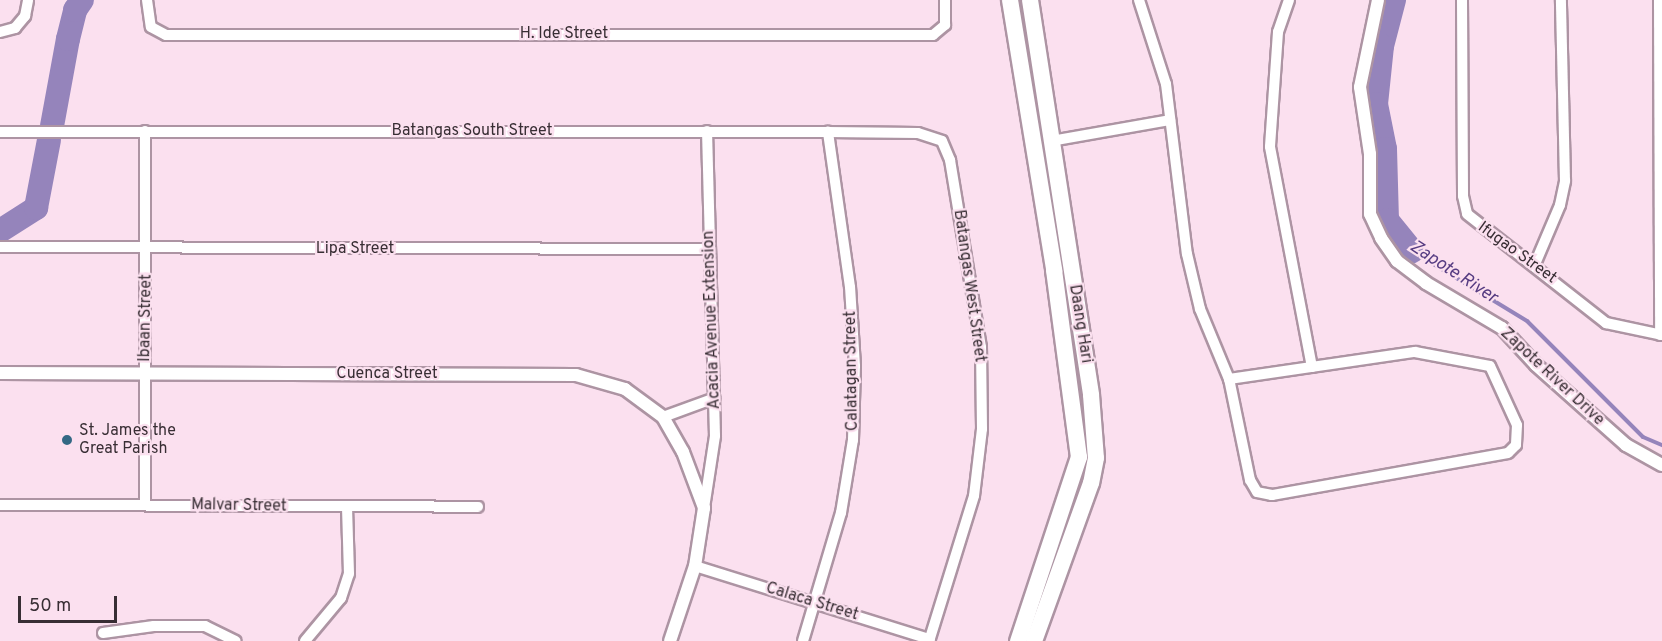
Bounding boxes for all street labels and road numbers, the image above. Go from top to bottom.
street label: H. Ide Street [520,24,608,44]
street label: Batangas South Street [391,121,553,141]
street label: Batangas West Street [949,208,989,364]
street label: Ifugao Street [1474,218,1560,288]
street label: Acacia Avenue Extension [699,230,725,410]
street label: Lipa Street [316,239,394,259]
street label: Ibaan Street [136,274,156,362]
street label: Daang Hari [1064,283,1096,365]
street label: Calatagan Street [841,311,863,431]
street label: Zapote River Drive [1496,324,1608,430]
street label: Cuenca Street [336,364,438,384]
street label: Malvar Street [191,496,287,516]
street label: Calaca Street [763,579,861,625]

